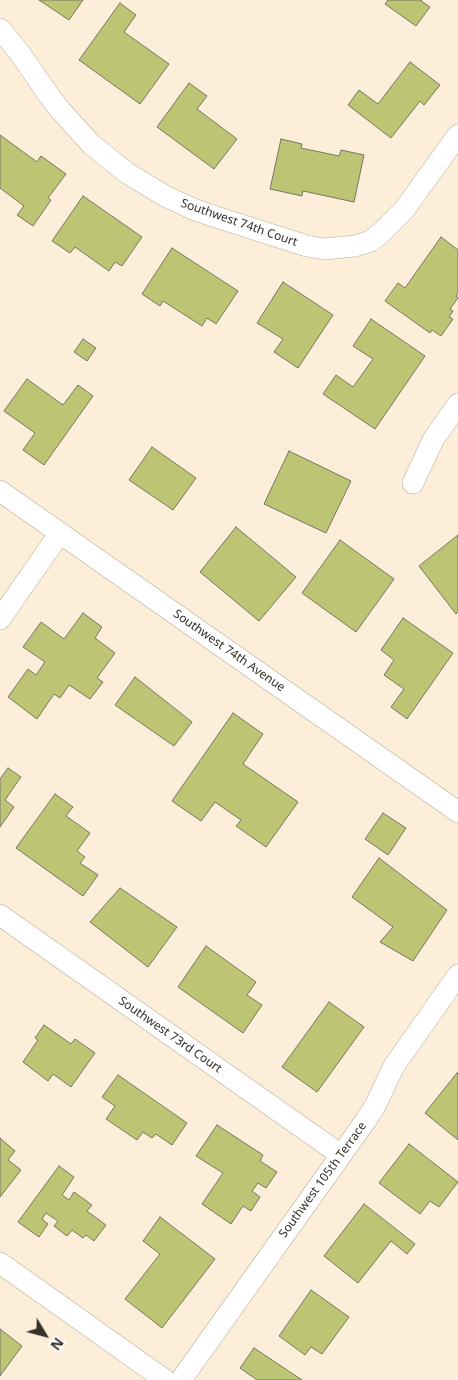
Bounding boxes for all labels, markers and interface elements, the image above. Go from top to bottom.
street label: Southwest 74th Court [179,196,299,250]
street label: Southwest 74th Avenue [170,607,288,695]
street label: Southwest 73rd Court [116,994,224,1076]
street label: Southwest 105th Terrace [276,1119,370,1241]
north arrow [20,1310,70,1360]
text: N [46,1334,68,1355]

